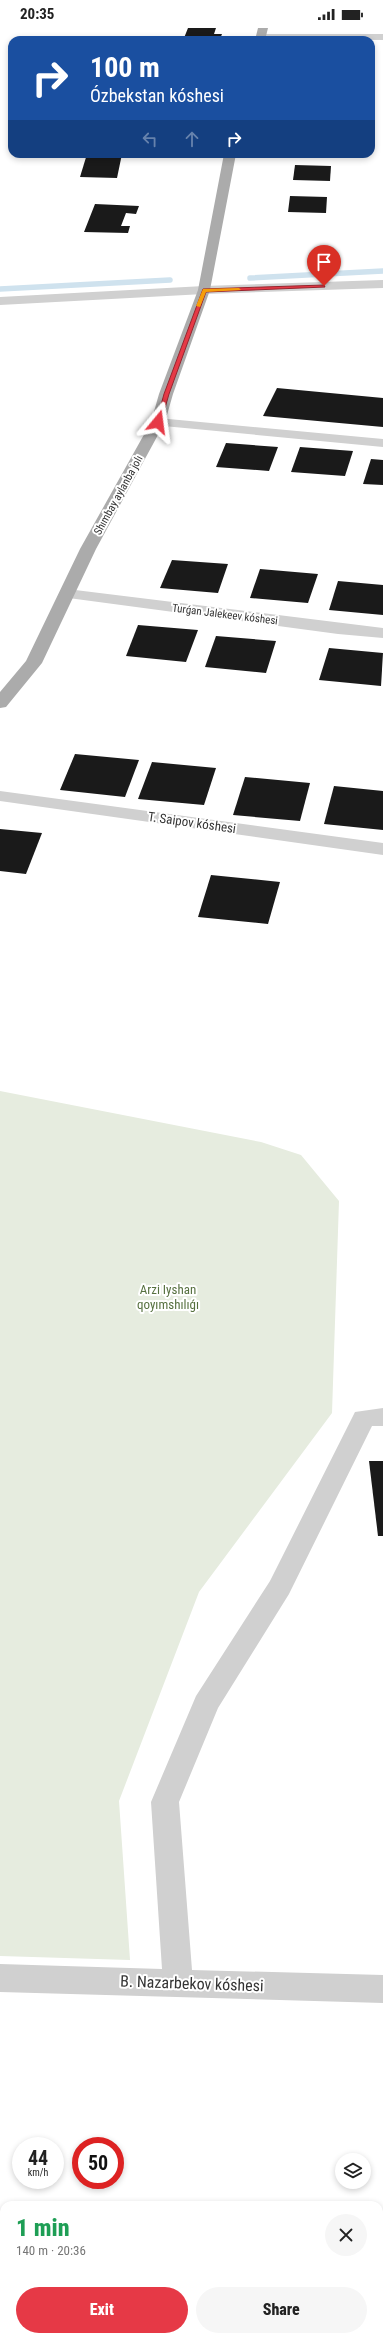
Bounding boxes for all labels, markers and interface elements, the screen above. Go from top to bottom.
text: 20:35 [20,5,54,23]
text: 100 m [90,51,160,84]
icon: right [24,52,76,104]
text: Ózbekstan kóshesi [90,85,224,106]
icon: left [139,128,161,150]
icon: ahead [181,128,203,150]
icon: right [223,128,245,150]
pin [307,245,341,286]
icon: arrive [313,251,335,273]
position arrow [137,401,179,443]
street label: Shımbay aylanba jolı [91,453,146,537]
street label: Turǵan Jalekeev kóshesi [171,602,279,627]
street label: T. Saipov kóshesi [147,809,237,836]
park label: Arzi Iyshan qoyımshılıǵı [137,1282,199,1312]
street label: B. Nazarbekov kóshesi [120,1972,264,1995]
speed limit sign: 50 [72,2137,124,2189]
text: 44 [28,2146,48,2170]
map controls [335,2153,371,2189]
button: layers [335,2153,371,2189]
text: km/h [28,2167,48,2178]
text: 1 min [16,2214,70,2242]
button: close [325,2214,367,2256]
text: 140 m · 20:36 [16,2243,86,2258]
button: Exit [16,2287,188,2333]
button: Share [196,2287,367,2333]

